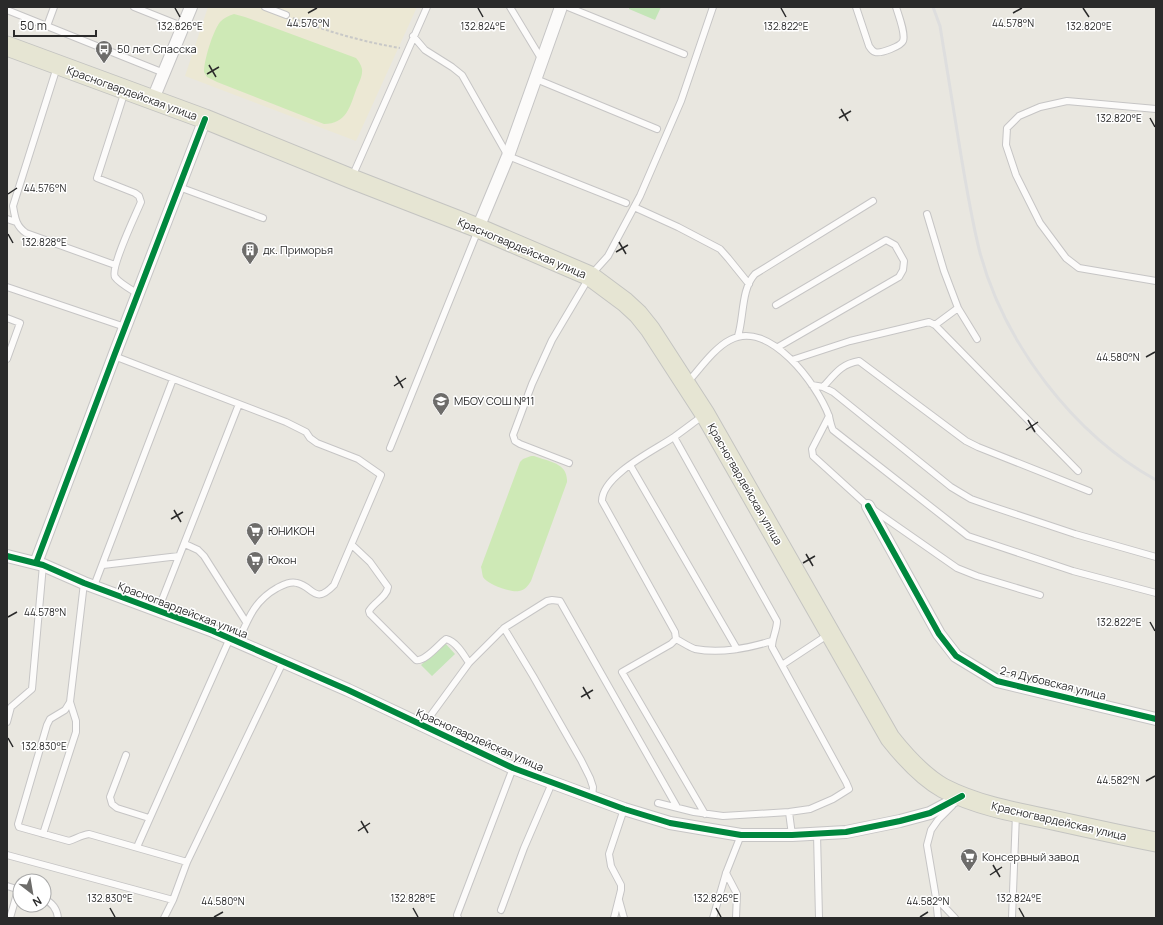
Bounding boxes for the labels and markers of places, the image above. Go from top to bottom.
bus stop icon: 50 лет Спасска [94,39,114,64]
place label: 50 лет Спасска [117,41,197,56]
building icon: дк. Приморья [240,240,260,265]
place label: дк. Приморья [263,242,333,257]
school or university icon: МБОУ СОШ №11 [431,391,451,416]
place label: МБОУ СОШ №11 [454,393,535,408]
supermarket icon: ЮНИКОН [245,521,265,546]
place label: ЮНИКОН [268,523,315,538]
supermarket icon: Юкон [245,550,265,575]
place label: Юкон [268,552,296,567]
supermarket icon: Консервный завод [959,847,979,872]
place label: Консервный завод [982,849,1079,864]

